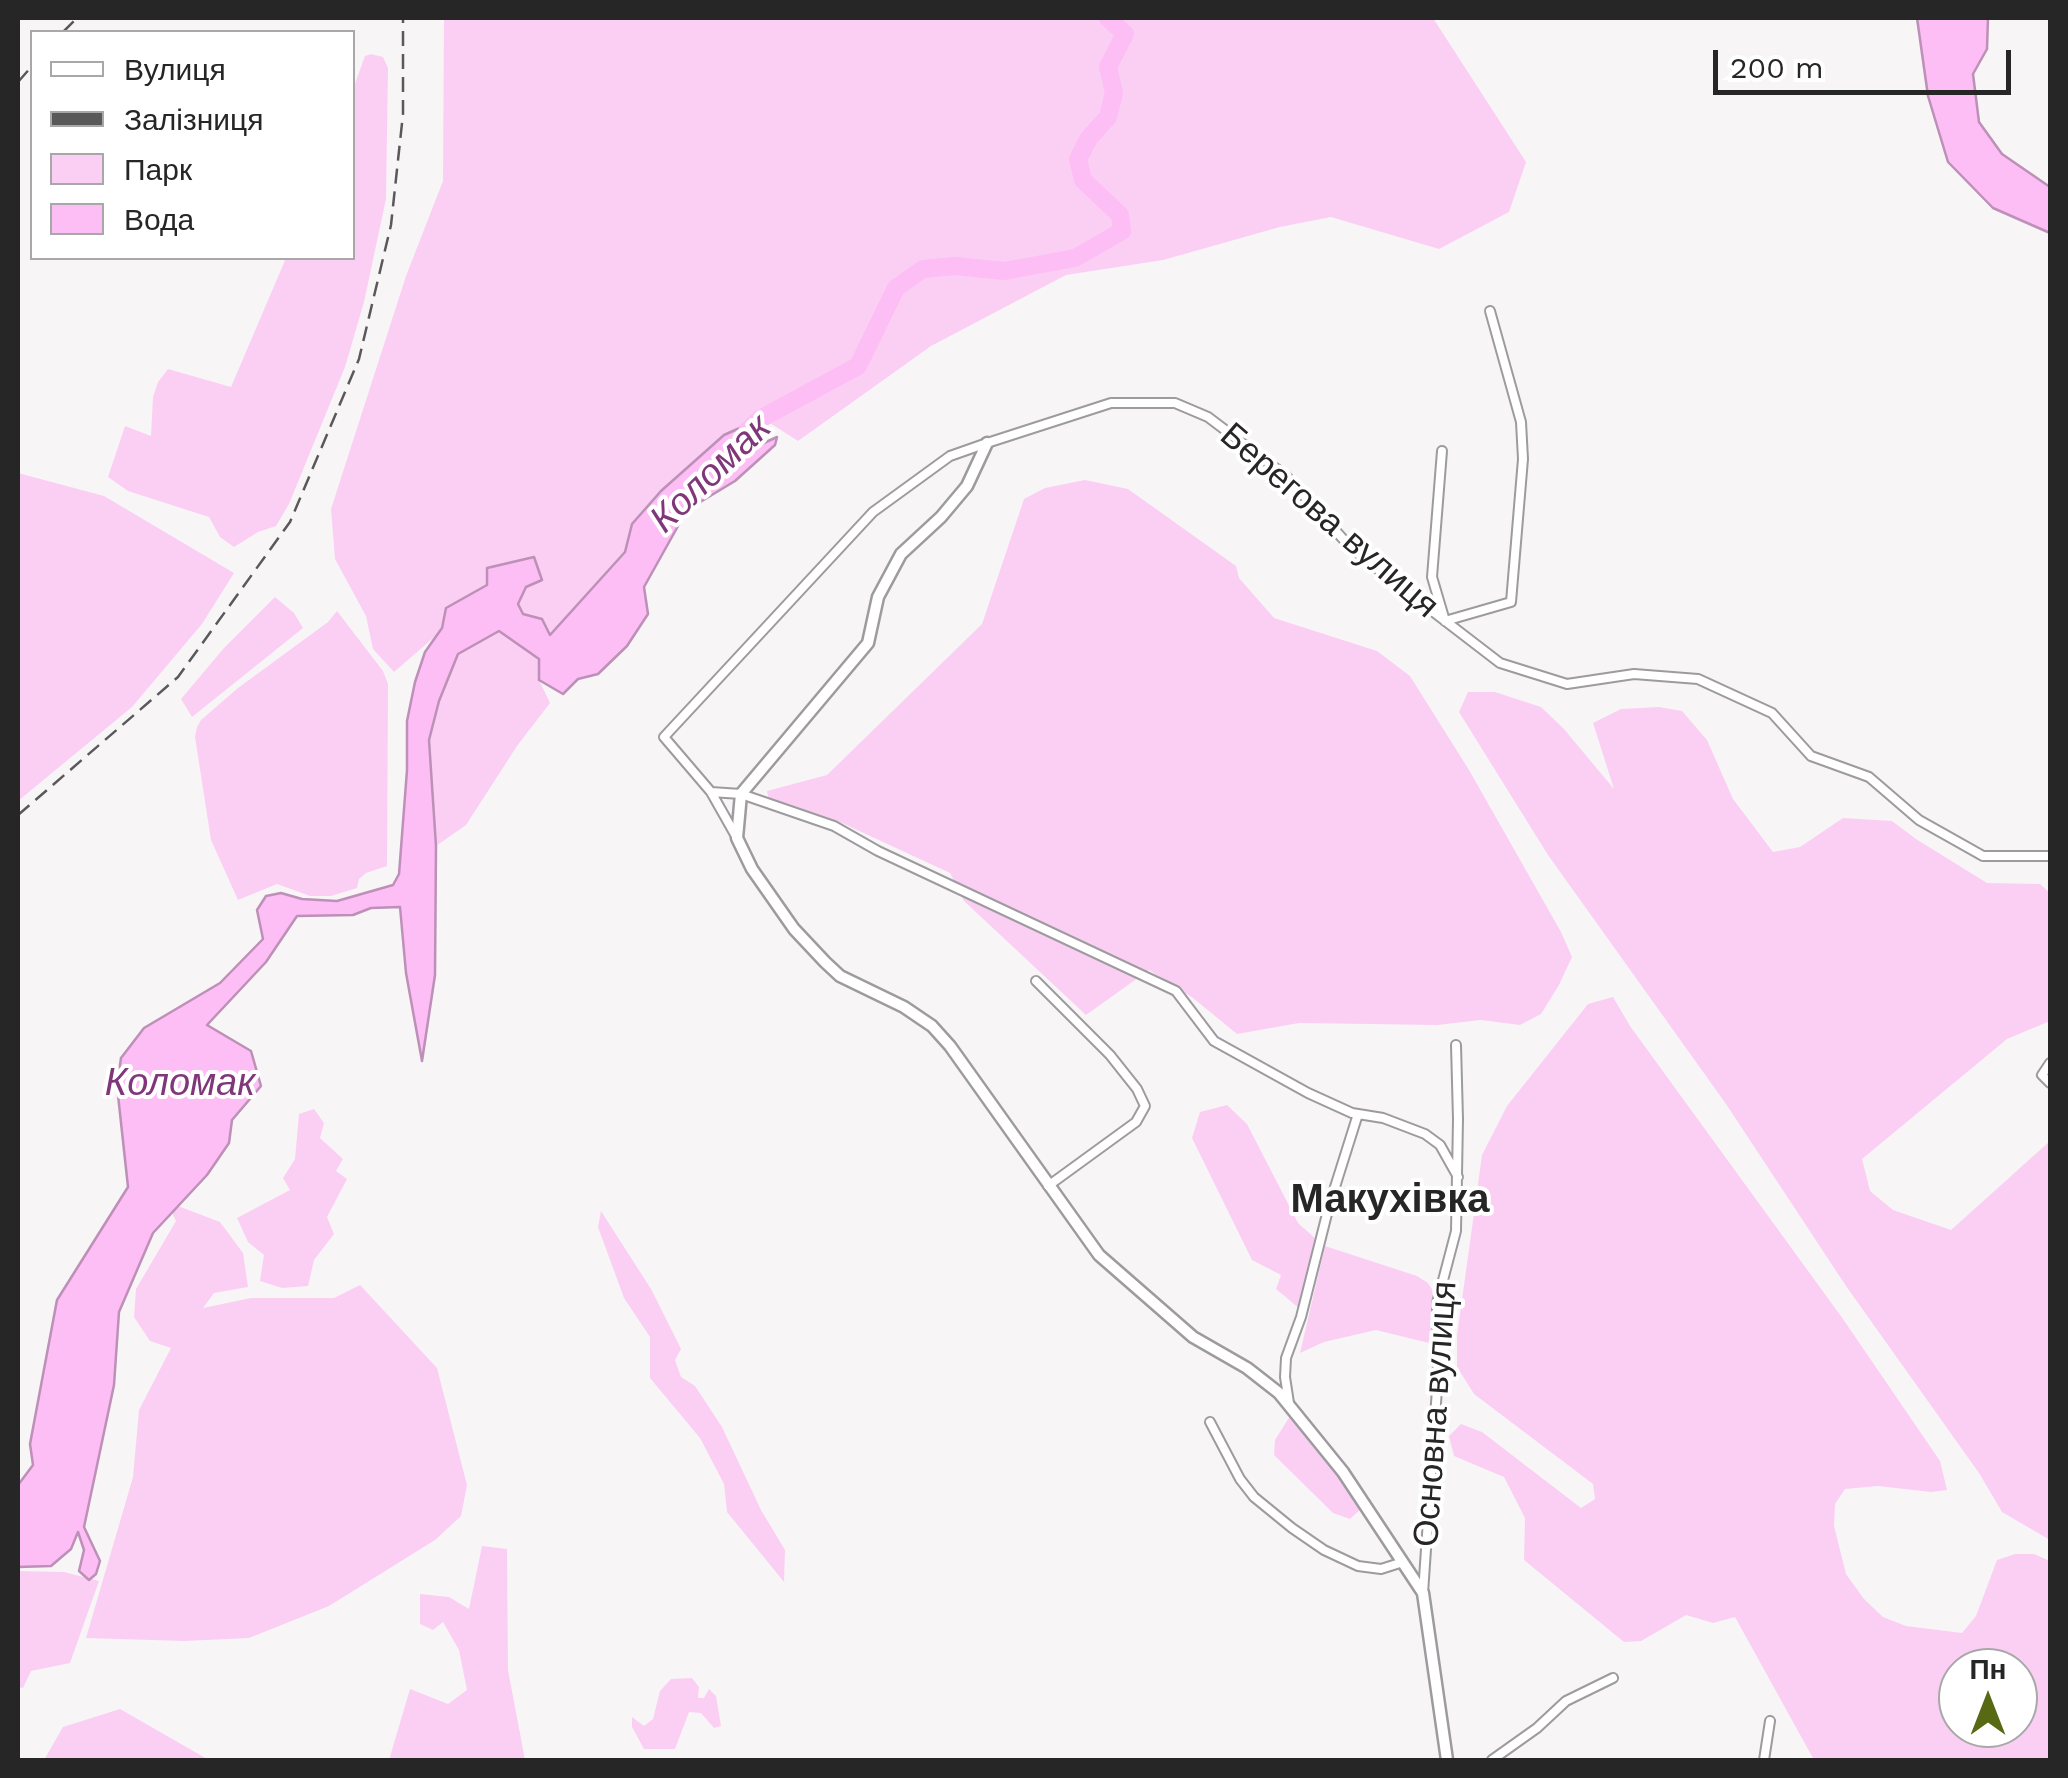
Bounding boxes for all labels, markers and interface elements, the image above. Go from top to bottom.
legend [30,30,355,260]
scale bar [1718,30,2016,92]
text: 200 m [1730,50,1824,85]
text: Вулиця [124,52,226,87]
text: Залізниця [124,102,263,137]
text: Парк [124,152,192,187]
text: Вода [124,202,194,237]
water label: Коломак [641,405,781,543]
street label: Берегова вулиця [1211,415,1447,627]
water label: Коломак [105,1061,255,1107]
district label: Макухівка [1290,1176,1490,1224]
street label: Основна вулиця [1406,1280,1466,1548]
north arrow [1938,1648,2038,1748]
text: Пн [1969,1653,2007,1686]

